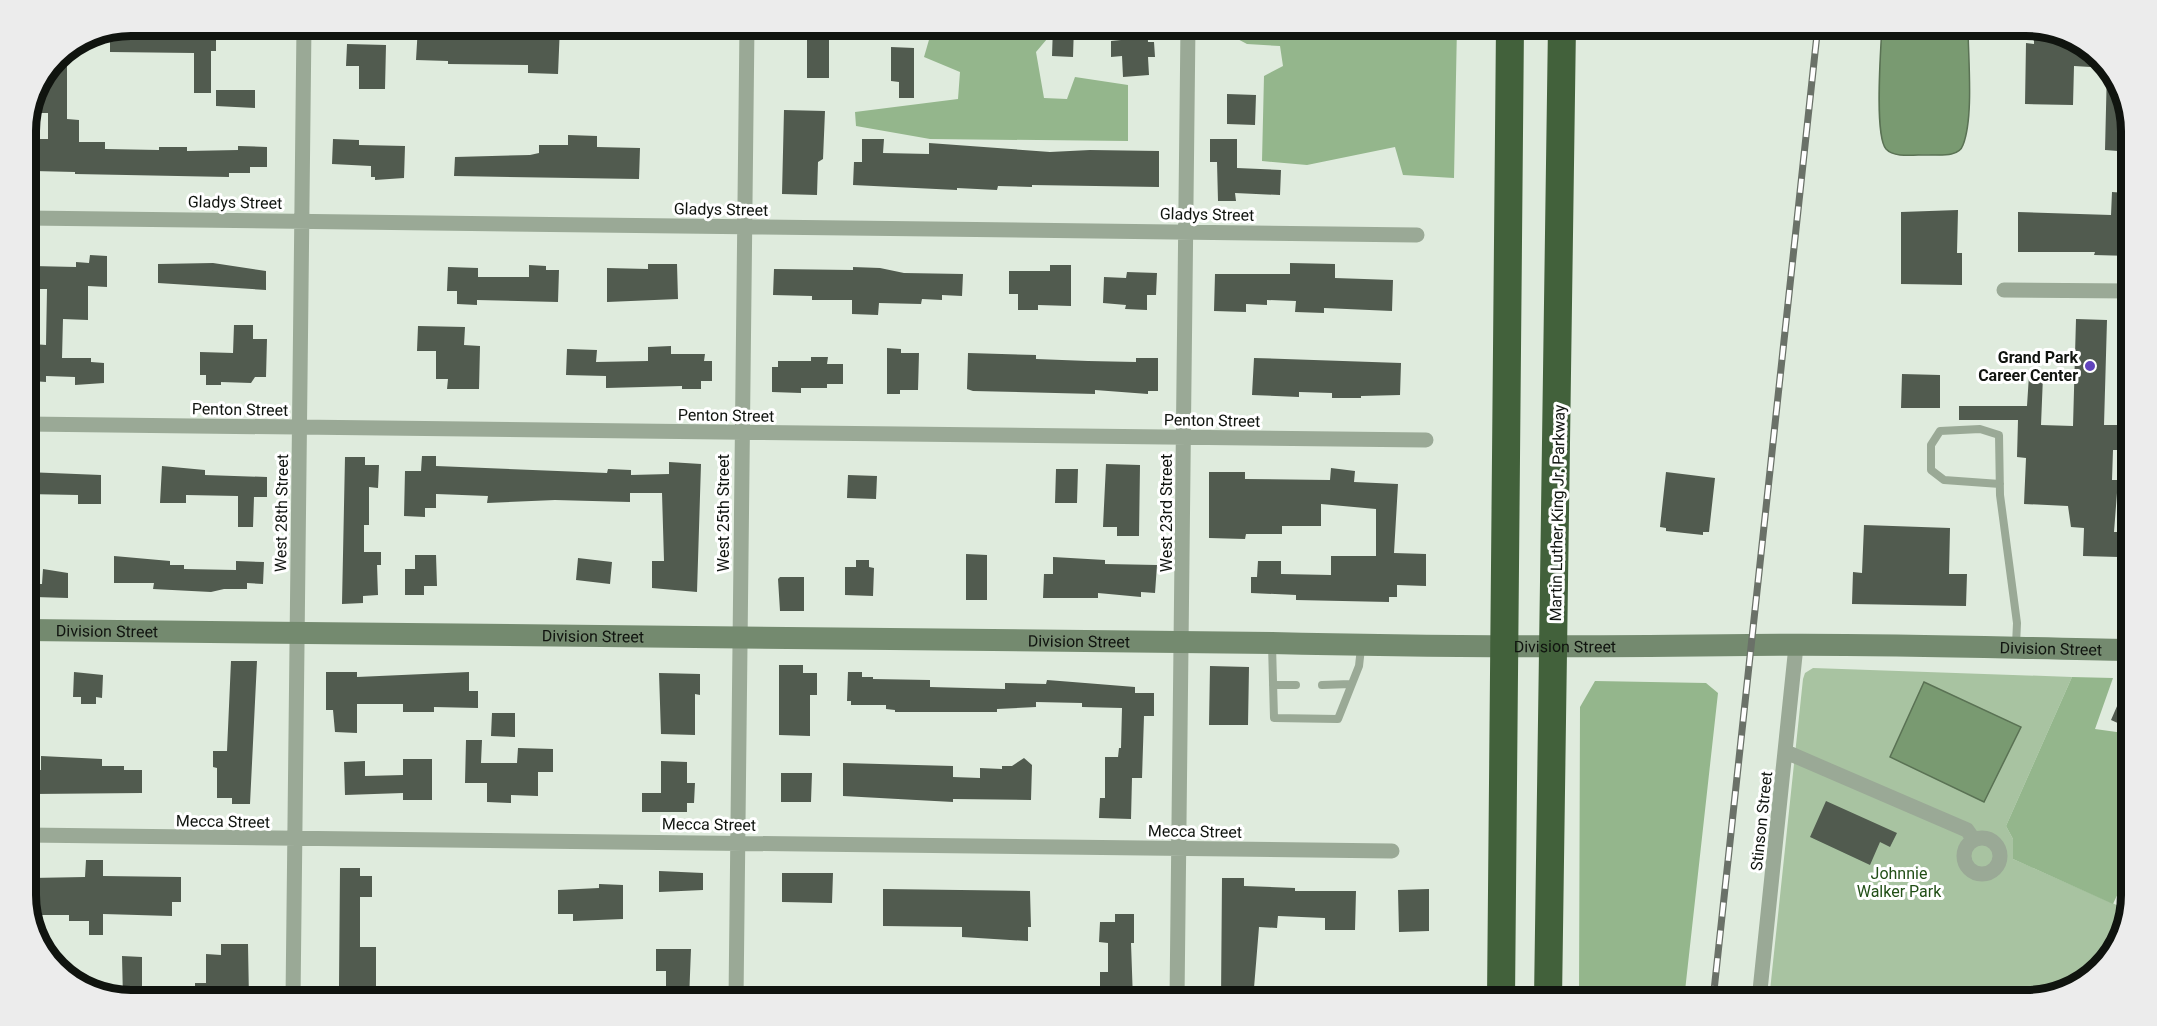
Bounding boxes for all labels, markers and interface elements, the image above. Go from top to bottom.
street label: Gladys Street [188,192,282,213]
street label: Gladys Street [674,199,768,220]
street label: Gladys Street [1160,204,1254,225]
place label: Grand Park Career Center [1978,348,2078,385]
marker: Grand Park Career Center [2083,359,2097,373]
street label: Penton Street [192,399,288,420]
street label: Martin Luther King Jr. Parkway [1546,404,1569,622]
street label: Penton Street [678,405,774,426]
street label: Penton Street [1164,410,1260,431]
street label: West 28th Street [271,454,292,572]
street label: West 25th Street [714,454,733,572]
street label: West 23rd Street [1157,454,1176,572]
street label: Division Street [56,621,158,641]
street label: Division Street [542,626,644,646]
street label: Division Street [1028,631,1130,652]
street label: Division Street [1514,637,1616,656]
street label: Division Street [2000,638,2102,659]
street label: Stinson Street [1747,770,1776,872]
street label: Mecca Street [176,811,270,832]
street label: Mecca Street [662,814,756,835]
street label: Mecca Street [1148,821,1242,842]
park label: Johnnie Walker Park [1857,864,1942,901]

